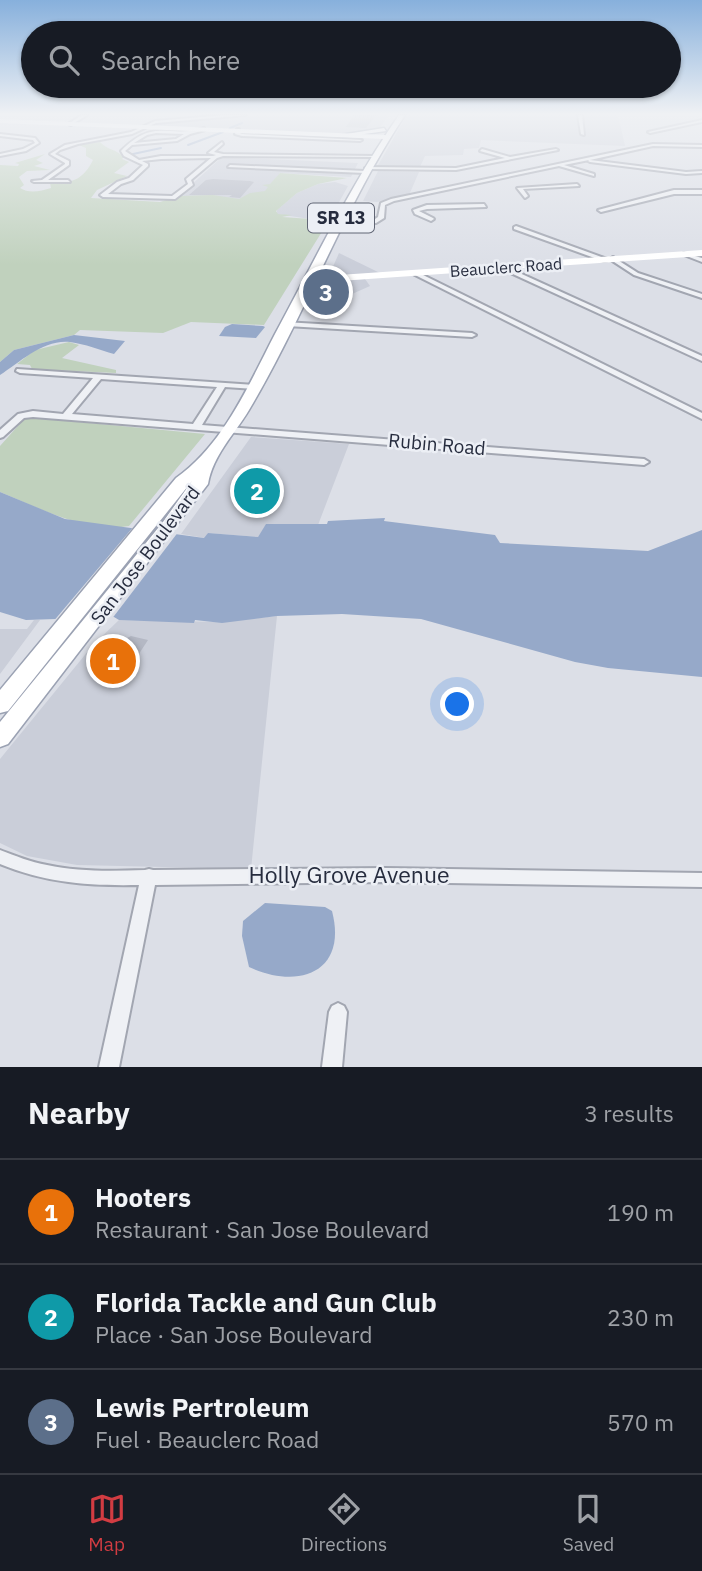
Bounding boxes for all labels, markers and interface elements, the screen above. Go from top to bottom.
search box [21,21,681,98]
icon: search [45,41,83,79]
text: Search here [101,43,240,77]
road number: SR 13 [308,204,374,232]
street label: Beauclerc Road [449,253,563,281]
pin: 3 [303,266,349,318]
street label: Rubin Road [387,428,487,460]
pin: 2 [234,465,280,517]
street label: San Jose Boulevard [85,481,205,629]
pin: 1 [90,635,136,687]
your location [440,687,474,721]
street label: Holly Grove Avenue [248,859,450,889]
text: Nearby [28,1093,130,1132]
text: 3 results [584,1098,674,1128]
text: Hooters [95,1180,191,1214]
text: 1 [44,1197,58,1227]
text: 190 m [607,1197,674,1227]
text: Restaurant · San Jose Boulevard [95,1214,429,1244]
text: Florida Tackle and Gun Club [95,1285,437,1319]
text: 2 [44,1302,58,1332]
text: 230 m [607,1302,674,1332]
text: Place · San Jose Boulevard [95,1319,373,1349]
text: Lewis Pertroleum [95,1390,310,1424]
text: 3 [44,1407,58,1437]
text: 570 m [607,1407,674,1437]
text: Fuel · Beauclerc Road [95,1424,319,1454]
tab: Map [88,1490,126,1556]
tab: Directions [301,1490,387,1556]
tab: Saved [563,1490,614,1556]

